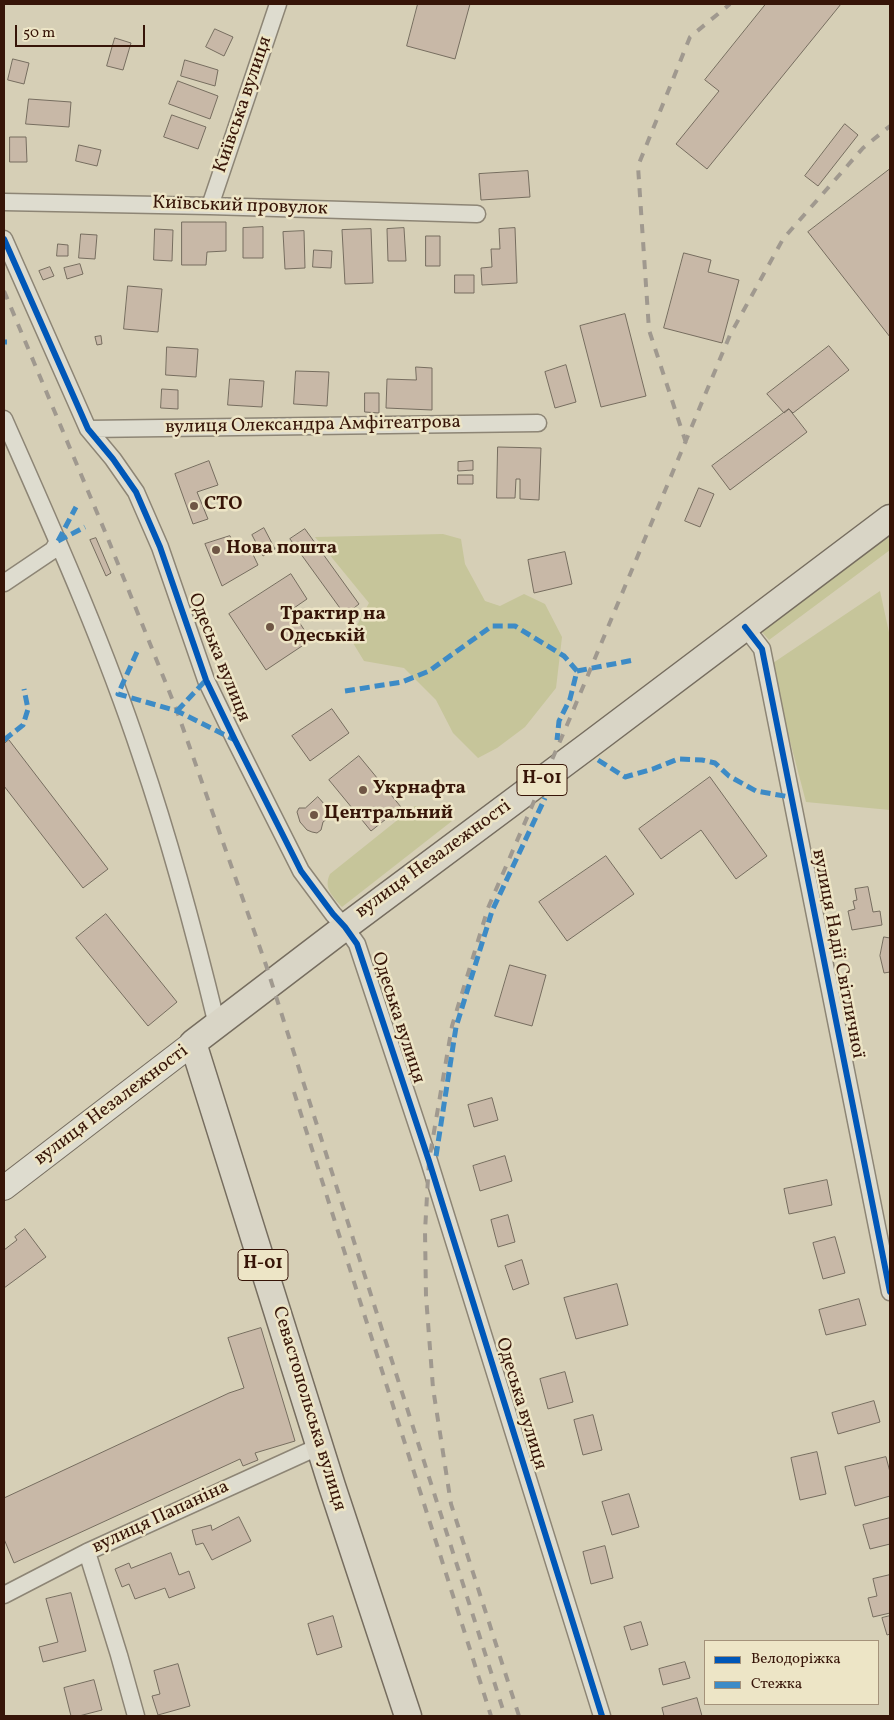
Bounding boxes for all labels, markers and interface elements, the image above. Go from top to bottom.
scale bar [18,15,148,47]
text: 50 m [23,23,55,44]
street label: Київська вулиця [210,34,278,176]
street label: Київський провулок [152,193,328,221]
street label: вулиця Олександра Амфітеатрова [165,412,461,440]
place label: СТО [204,495,242,517]
marker: СТО [188,500,200,512]
place label: Нова пошта [226,539,337,561]
marker: Нова пошта [210,544,222,556]
street label: Одеська вулиця [182,590,254,726]
place label: Трактир на Одеській [280,605,386,649]
marker: Трактир на Одеській [264,621,276,633]
road number: Н-01 [517,764,567,796]
place label: Укрнафта [373,779,466,801]
marker: Укрнафта [357,784,369,796]
street label: вулиця Незалежності [352,796,516,924]
place label: Центральний [324,804,453,826]
marker: Центральний [308,809,320,821]
street label: вулиця Надії Світличної [806,847,868,1061]
street label: Одеська вулиця [365,949,429,1087]
street label: вулиця Незалежності [30,1041,194,1171]
road number: Н-01 [238,1250,288,1280]
street label: Севастопольська вулиця [266,1304,350,1514]
street label: Одеська вулиця [489,1335,551,1473]
street label: вулиця Папаніна [89,1476,233,1560]
legend [704,1640,879,1705]
text: Велодоріжка [751,1649,841,1670]
text: Стежка [751,1674,802,1695]

